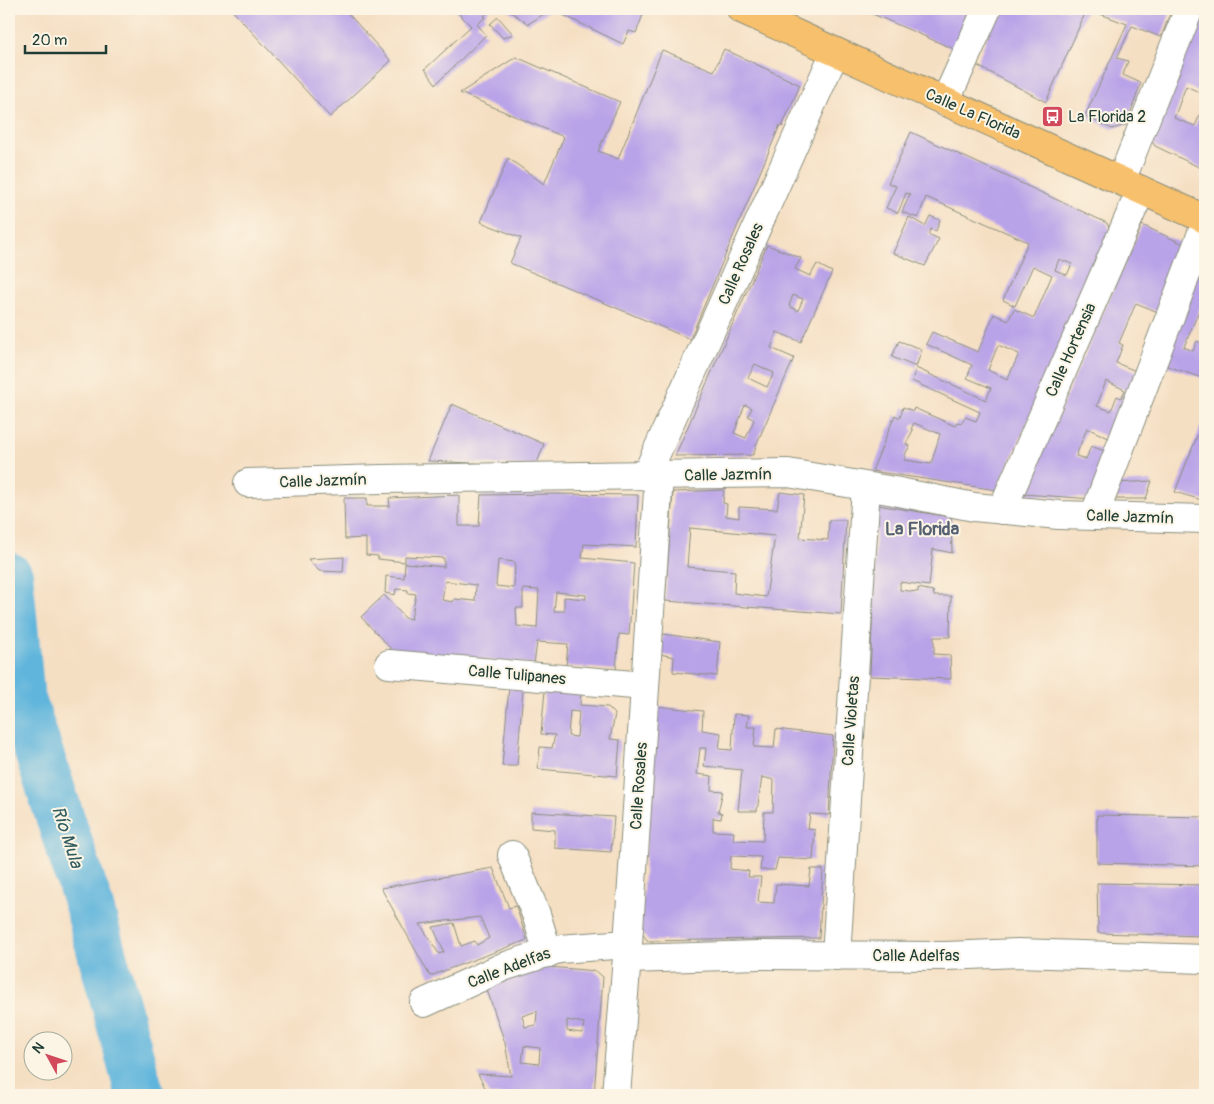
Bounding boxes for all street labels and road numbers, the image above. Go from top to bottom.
street label: Calle La Florida [922,84,1024,144]
street label: Calle Rosales [714,220,768,308]
street label: Calle Hortensia [1041,300,1101,400]
street label: Calle Jazmín [684,464,772,486]
street label: Calle Jazmín [279,469,367,493]
street label: Calle Jazmín [1086,505,1174,529]
street label: Calle Tulipanes [467,661,567,689]
street label: Calle Violetas [838,675,864,767]
street label: Calle Rosales [626,742,652,830]
street label: Calle Adelfas [465,943,553,993]
street label: Calle Adelfas [873,946,959,966]

